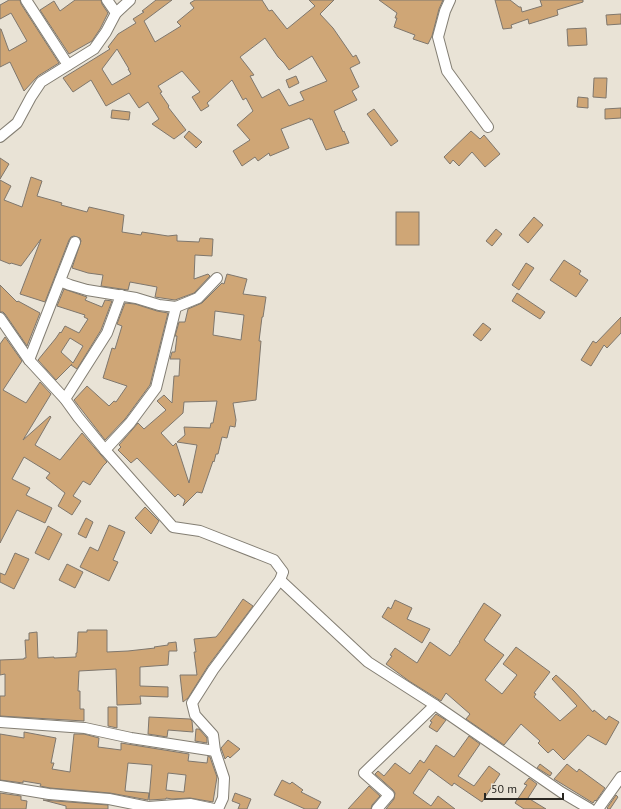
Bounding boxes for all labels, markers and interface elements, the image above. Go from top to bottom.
scale bar [485,775,563,801]
text: 50 m [491,781,517,796]

